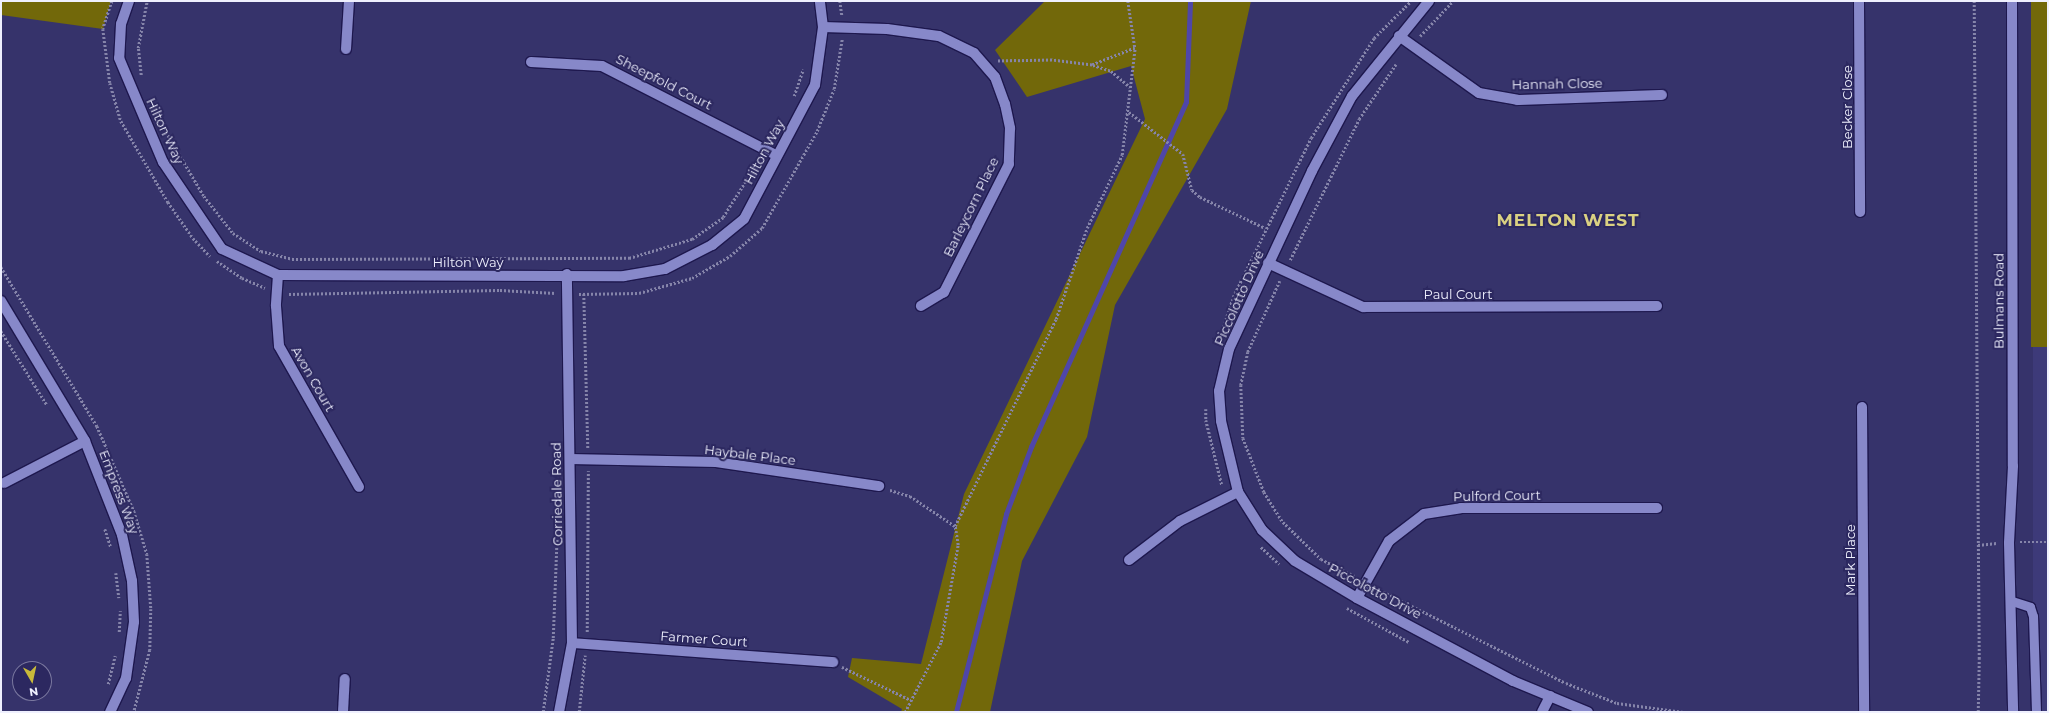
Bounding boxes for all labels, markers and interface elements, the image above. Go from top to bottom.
street label: Sheepfold Court [613,51,715,113]
street label: Becker Close [1839,65,1855,149]
street label: Hannah Close [1512,75,1602,93]
street label: Hilton Way [143,96,187,166]
street label: Hilton Way [740,117,788,187]
street label: Barleycorn Place [940,155,1002,259]
district label: MELTON WEST [1497,211,1639,231]
street label: Piccolotto Drive [1211,248,1267,348]
street label: Bulmans Road [1991,253,2007,349]
street label: Hilton Way [432,254,504,270]
street label: Paul Court [1424,286,1492,302]
street label: Avon Court [288,344,338,414]
street label: Corriedale Road [548,442,566,546]
street label: Haybale Place [703,442,797,468]
street label: Empress Way [96,448,142,536]
street label: Pulford Court [1453,487,1541,505]
street label: Mark Place [1842,524,1858,596]
street label: Piccolotto Drive [1326,560,1424,622]
street label: Farmer Court [660,628,748,650]
north arrow [12,661,52,701]
text: N [28,684,39,699]

